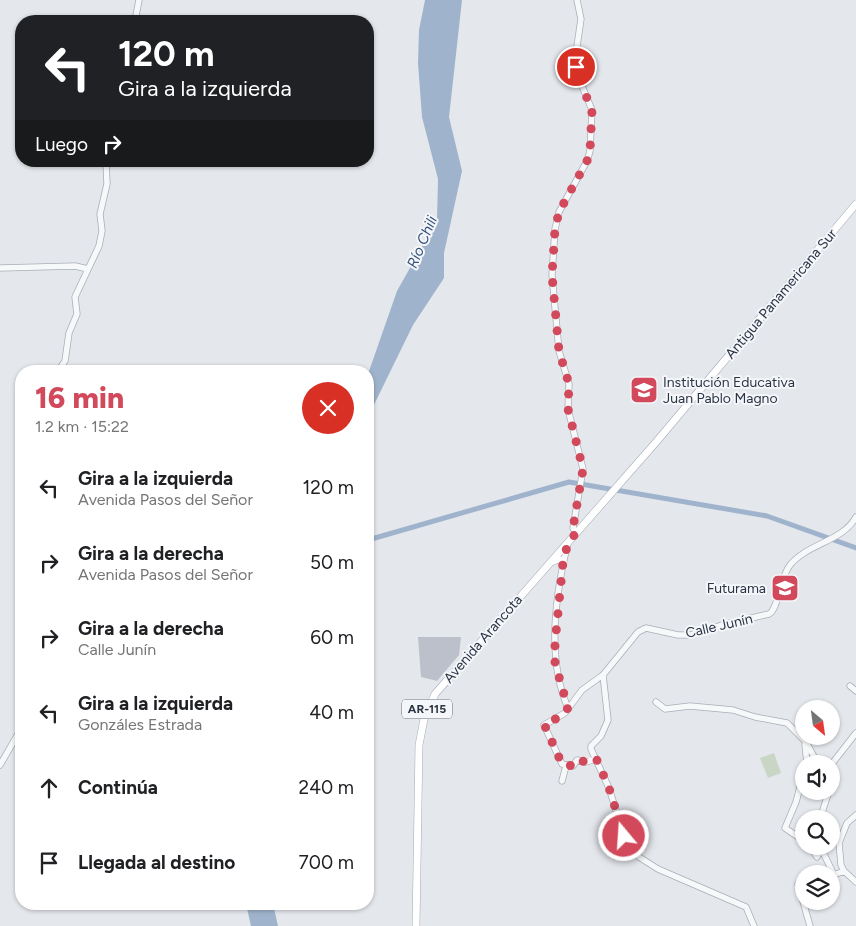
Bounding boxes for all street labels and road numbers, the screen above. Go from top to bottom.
street label: Antigua Panamericana Sur [722,225,840,362]
street label: Avenida Arancota [440,591,526,687]
street label: Calle Junín [684,610,754,642]
road number: AR-115 [402,700,452,719]

